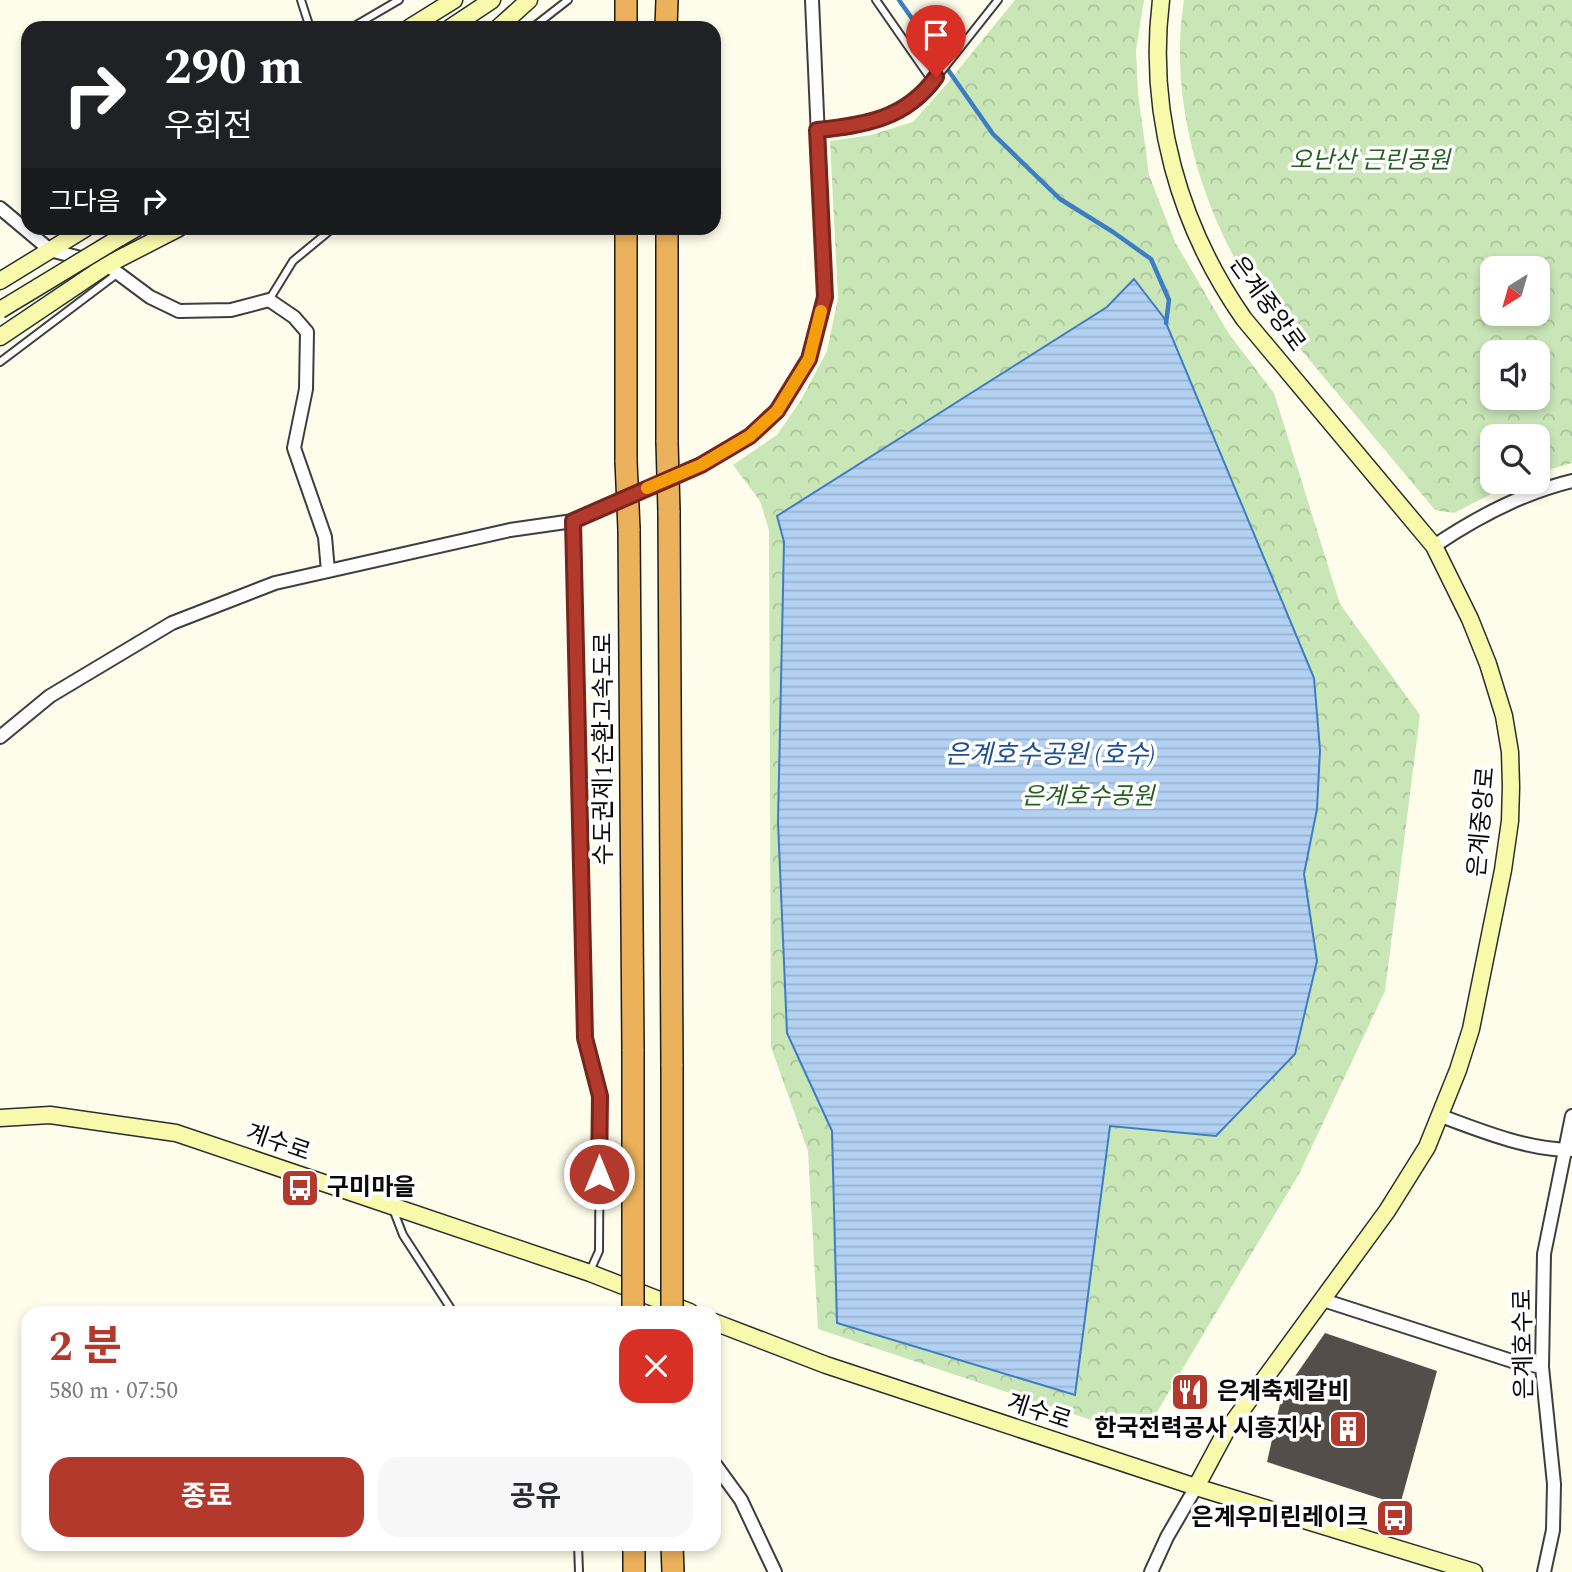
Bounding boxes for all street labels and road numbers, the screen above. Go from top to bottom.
street label: 은계중앙로 [1220,249,1314,359]
street label: 수도권제1순환고속도로 [586,633,622,865]
street label: 은계중앙로 [1459,765,1505,879]
street label: 계수로 [241,1115,315,1171]
street label: 은계호수로 [1505,1288,1543,1400]
street label: 계수로 [1002,1385,1076,1439]

